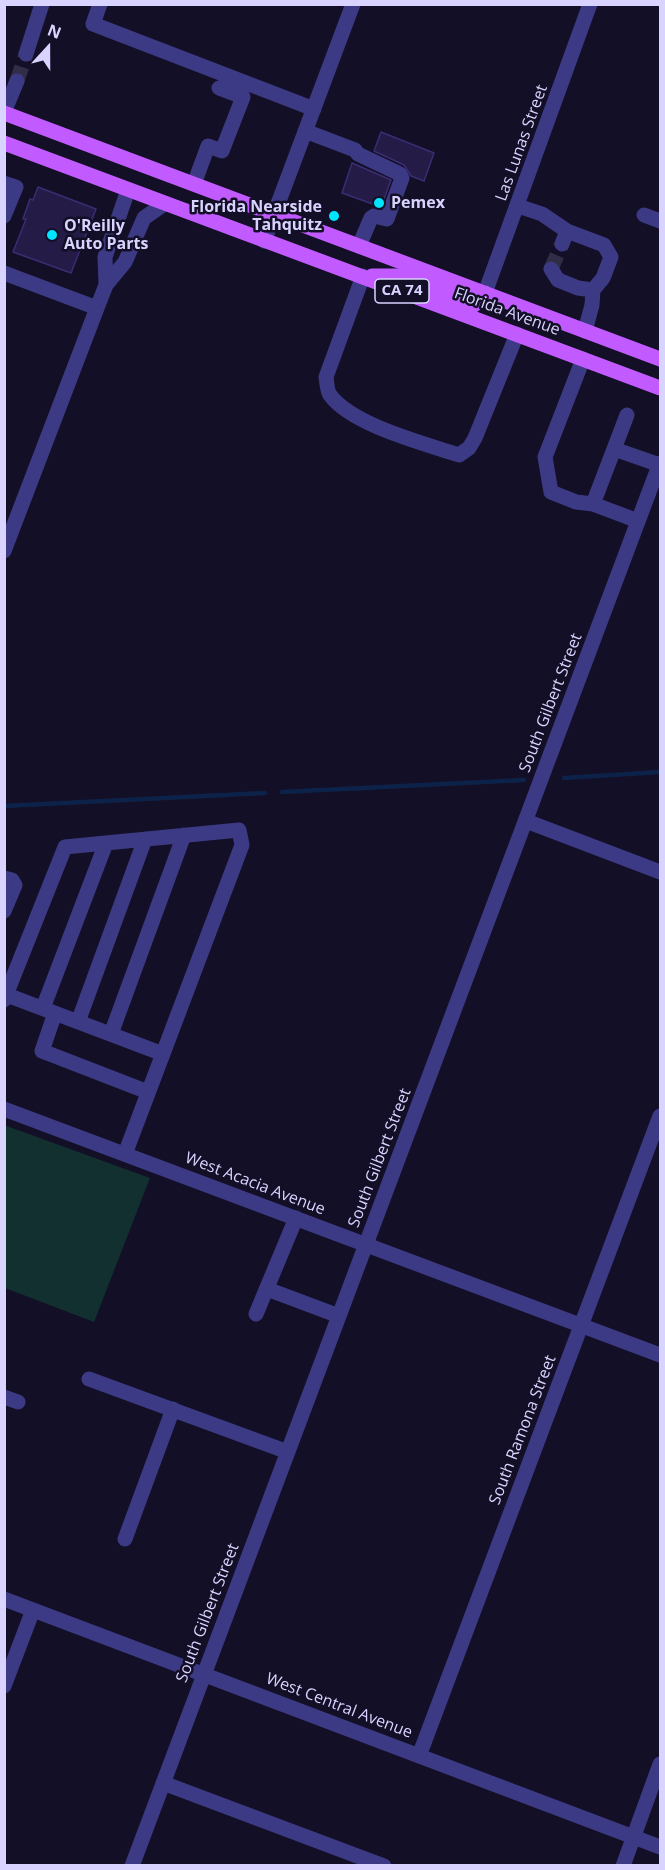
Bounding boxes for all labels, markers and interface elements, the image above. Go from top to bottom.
north arrow [18,18,78,78]
text: N [44,19,64,44]
street label: Las Lunas Street [492,82,552,204]
place label: Pemex [391,193,445,213]
marker: Pemex [372,196,386,210]
place label: Florida Nearside Tahquitz [191,197,322,235]
marker: Florida Nearside Tahquitz [327,209,341,223]
place label: O'Reilly Auto Parts [64,216,148,254]
marker: O'Reilly Auto Parts [45,228,59,242]
road number: CA 74 [375,279,429,303]
street label: Florida Avenue [452,284,562,340]
street label: South Gilbert Street [516,631,586,775]
street label: South Gilbert Street [345,1086,415,1230]
street label: West Acacia Avenue [182,1148,328,1220]
street label: South Ramona Street [486,1353,560,1507]
street label: South Gilbert Street [173,1541,243,1685]
street label: West Central Avenue [263,1669,415,1743]

